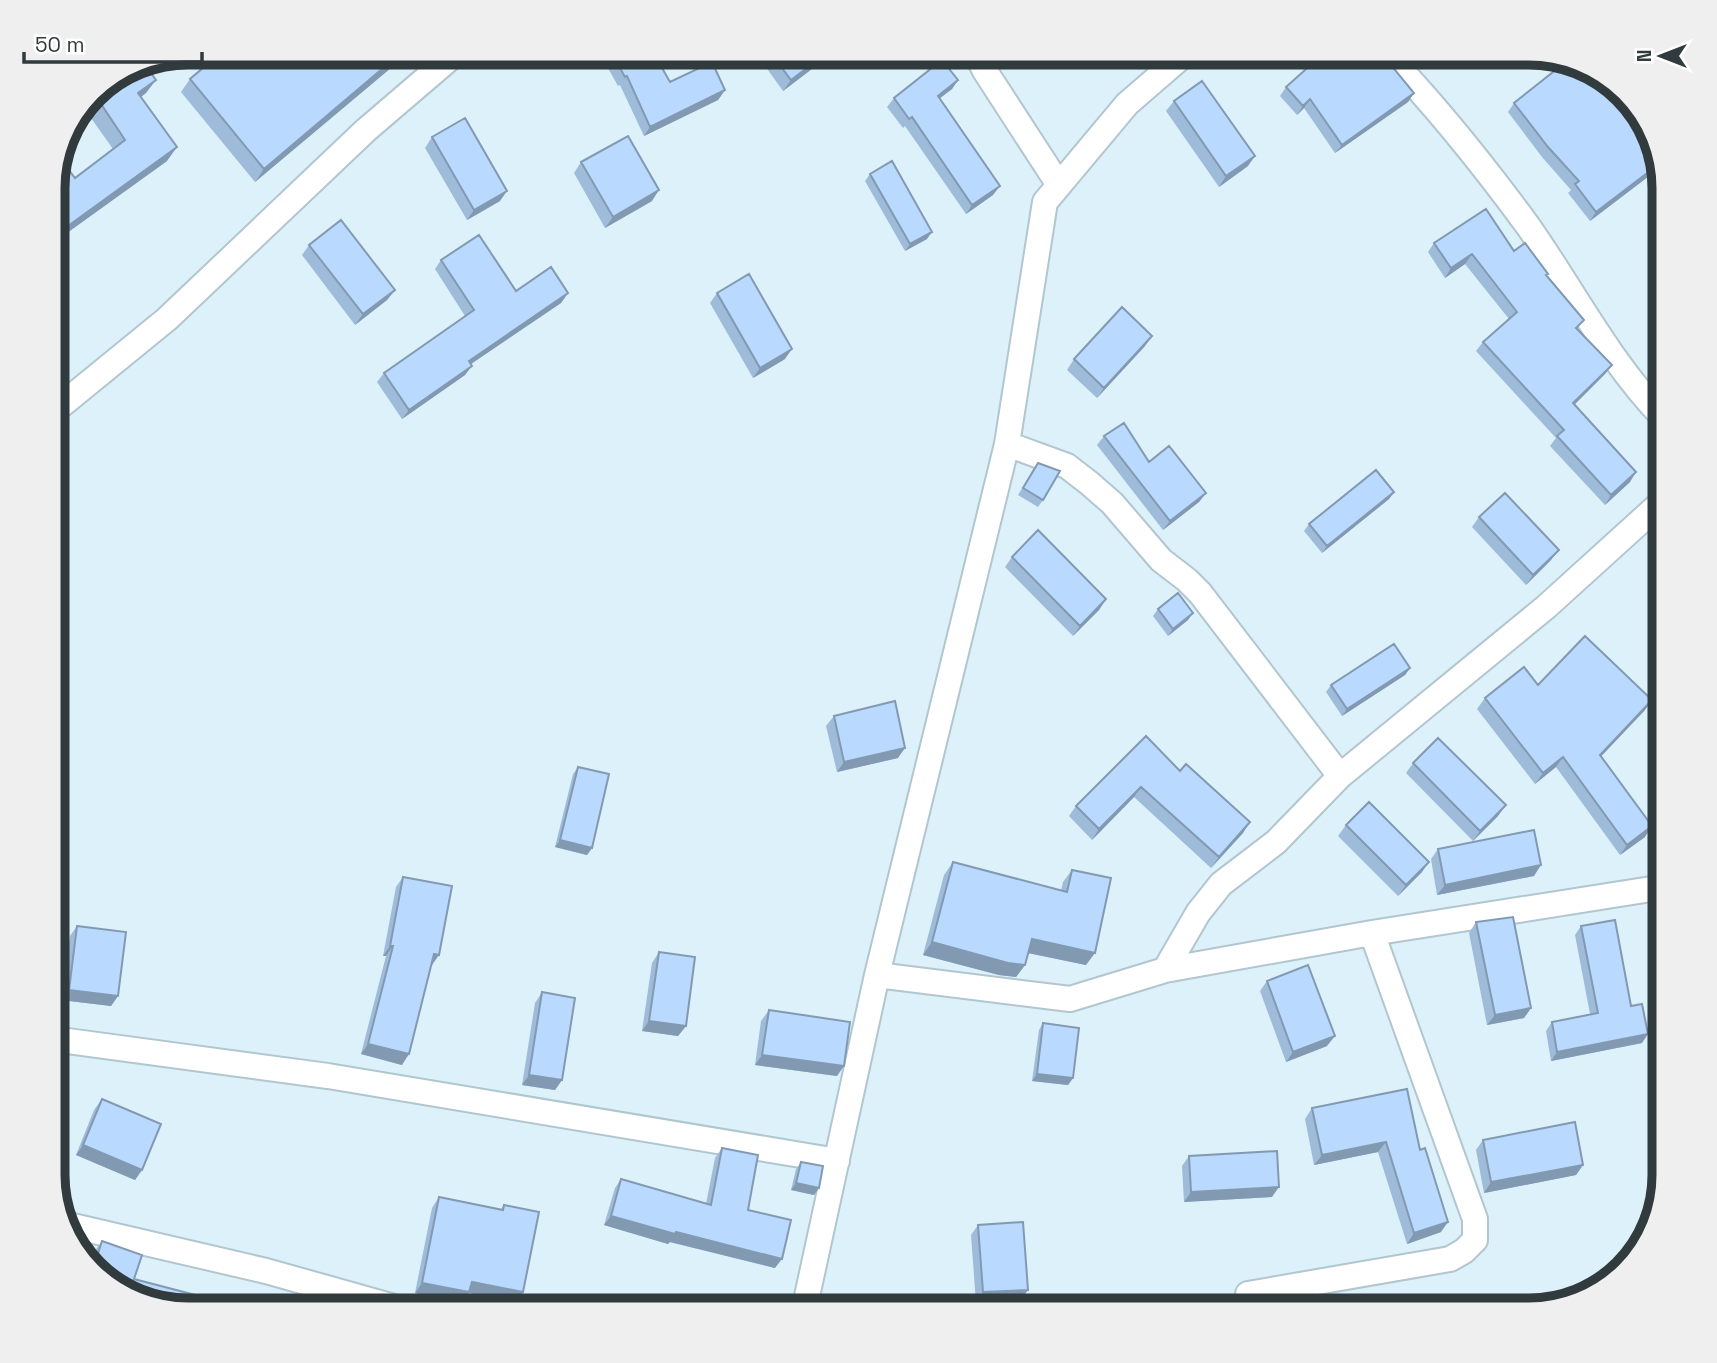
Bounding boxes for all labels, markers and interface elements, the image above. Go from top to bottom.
scale bar [24,21,203,65]
north arrow [1626,21,1696,91]
text: 50 m [35,31,85,58]
text: N [1632,50,1657,62]

